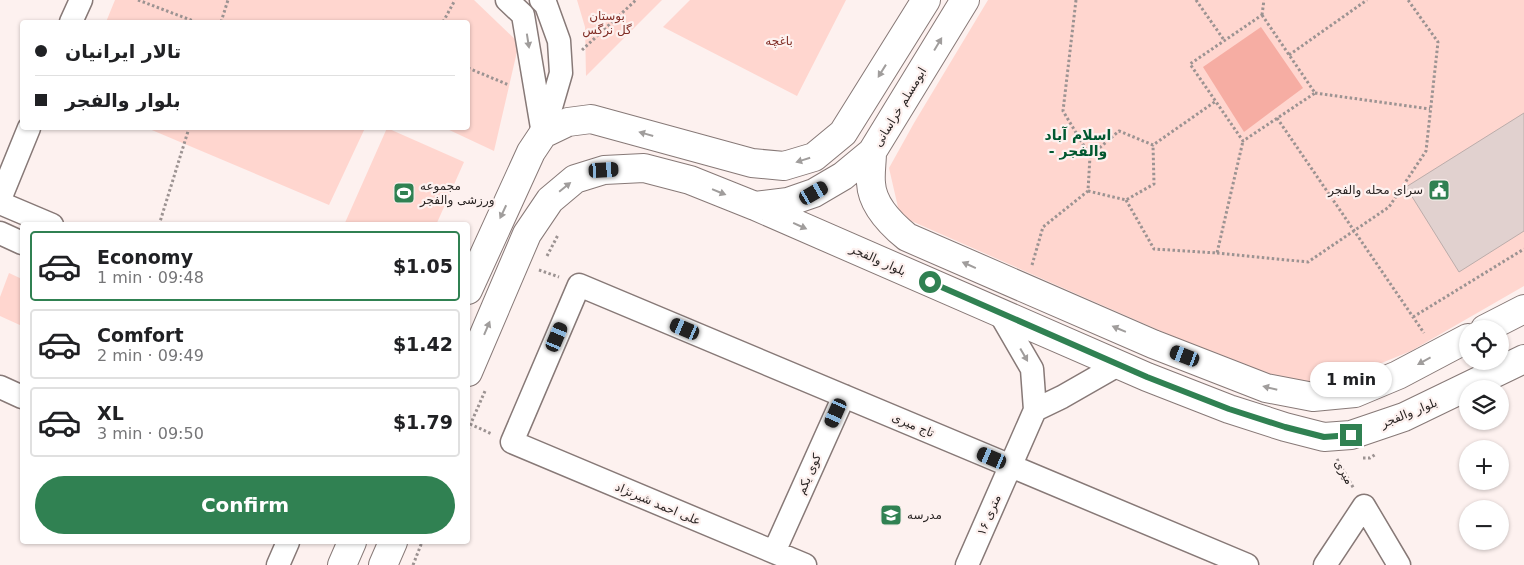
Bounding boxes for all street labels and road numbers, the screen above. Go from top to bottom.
street label: ابومسلم خراسانی [871,65,930,150]
street label: بلوار والفجر [847,241,908,279]
street label: بلوار والفجر [1378,395,1440,432]
street label: تاج میری [889,410,936,441]
street label: کوی یکم [794,451,825,497]
street label: میری [1331,457,1357,487]
street label: علی احمد شیرنژاد [613,480,703,529]
street label: ۱۶ متری [974,493,1005,538]

